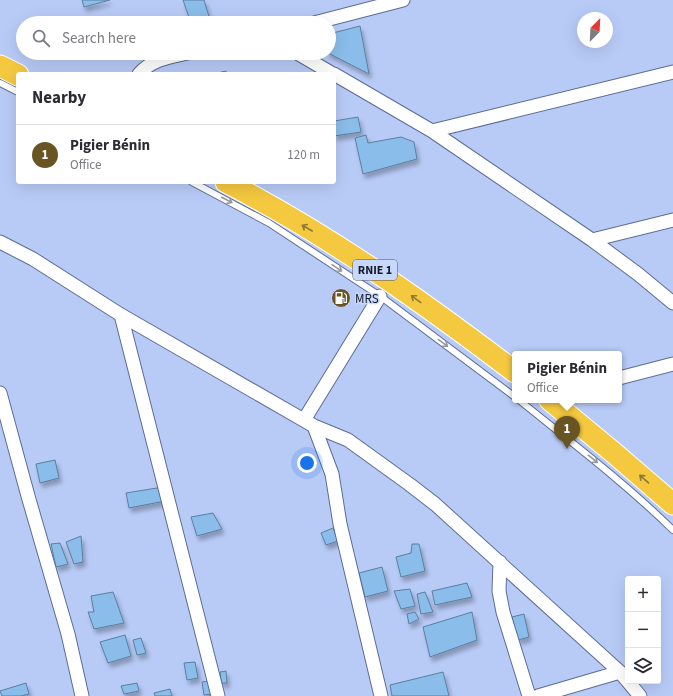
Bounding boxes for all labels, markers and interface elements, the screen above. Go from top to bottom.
north arrow [577,12,613,48]
search box [16,16,336,60]
icon: search [30,27,52,49]
text: Search here [62,28,136,49]
text: Nearby [32,86,86,110]
text: Pigier Bénin [70,135,150,156]
text: 1 [42,146,48,164]
text: 120 m [287,146,320,164]
text: Office [70,156,101,174]
one-way arrow [221,197,233,204]
one-way arrow [301,224,313,232]
road number: RNIE 1 [353,260,397,280]
one-way arrow [332,264,343,272]
fuel station icon: MRS [330,287,352,309]
place label: MRS [355,290,379,308]
one-way arrow [411,295,422,303]
one-way arrow [438,339,449,348]
popup [512,351,622,403]
text: Pigier Bénin [527,358,607,379]
text: Office [527,379,558,397]
pin: 1 [554,416,580,449]
your location [297,453,317,473]
one-way arrow [588,455,599,464]
one-way arrow [638,474,649,483]
map controls [625,576,661,684]
button: + [625,576,661,612]
button: − [625,612,661,648]
button: layers [625,648,661,684]

